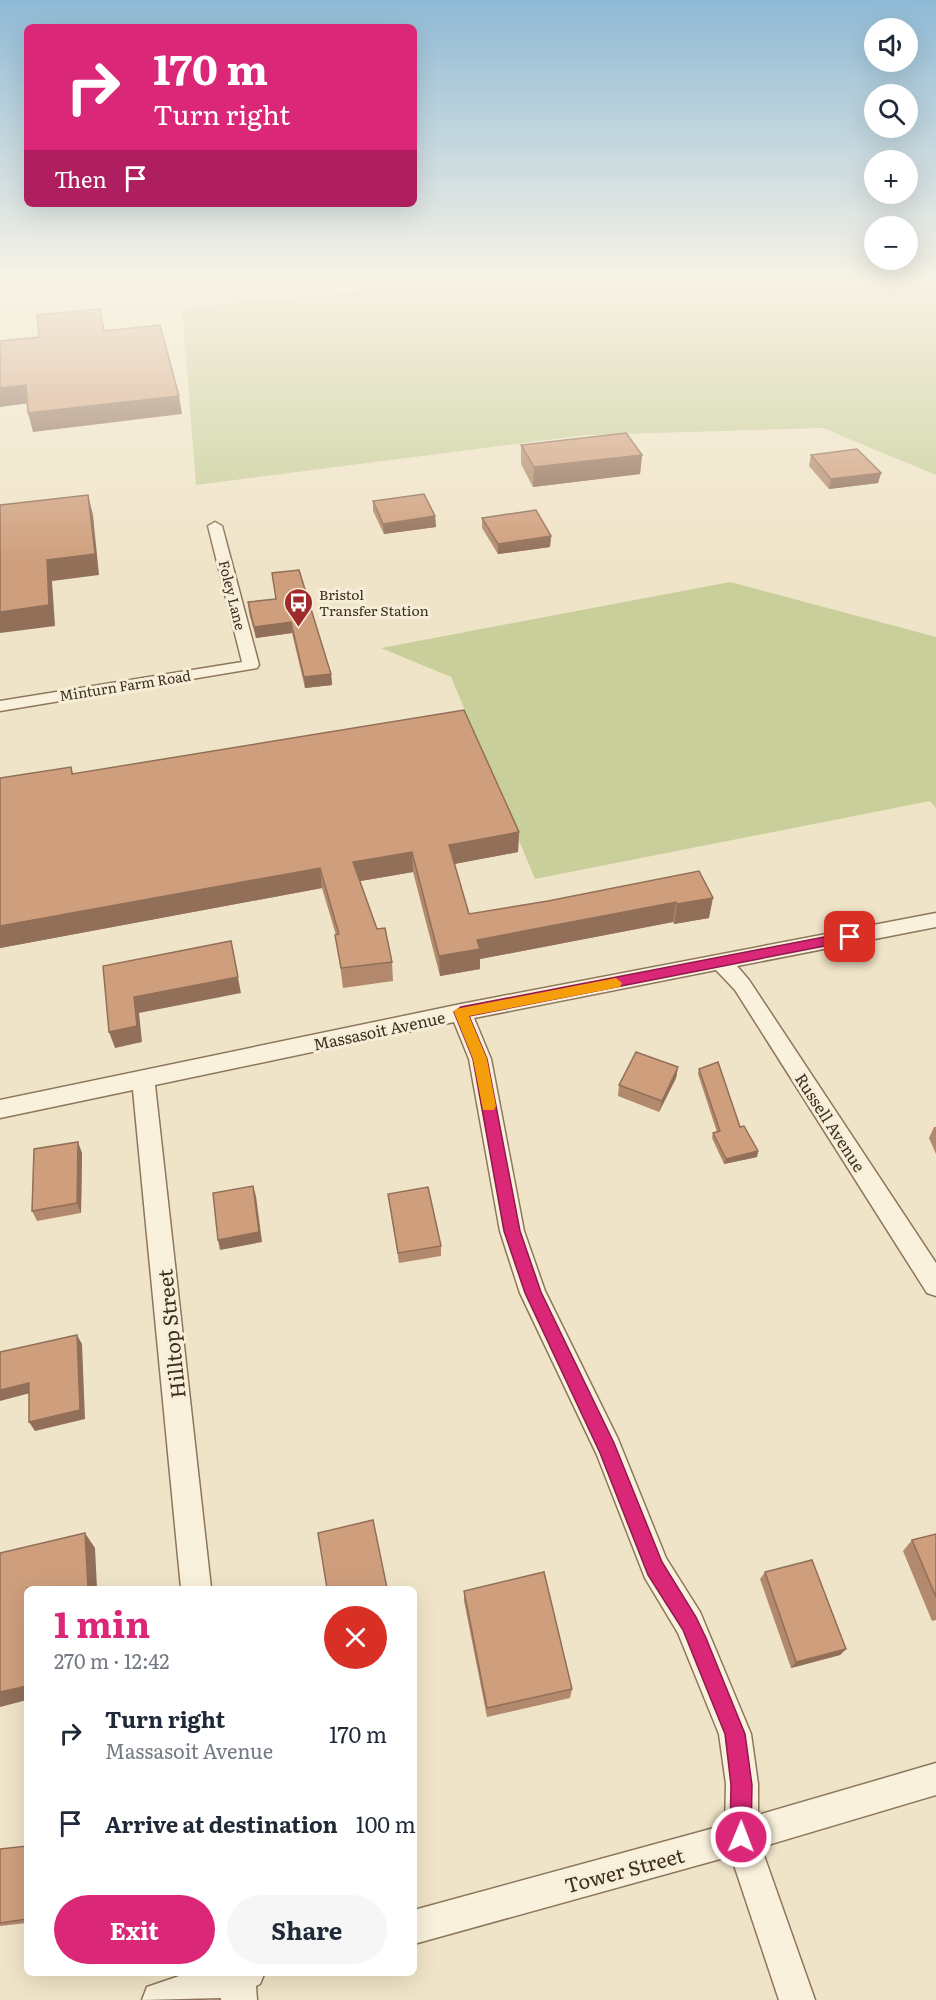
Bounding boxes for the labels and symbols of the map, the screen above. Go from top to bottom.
street label: Foley Lane [215,558,251,632]
place label: Bristol Transfer Station [319,584,429,620]
bus stop icon: Bristol Transfer Station [282,586,314,628]
street label: Minturn Farm Road [58,665,193,705]
pin [824,911,875,962]
street label: Massasoit Avenue [311,1004,447,1056]
street label: Russell Avenue [790,1068,872,1176]
street label: Hilltop Street [148,1268,192,1400]
position arrow [709,1805,773,1869]
street label: Tower Street [561,1839,687,1899]

